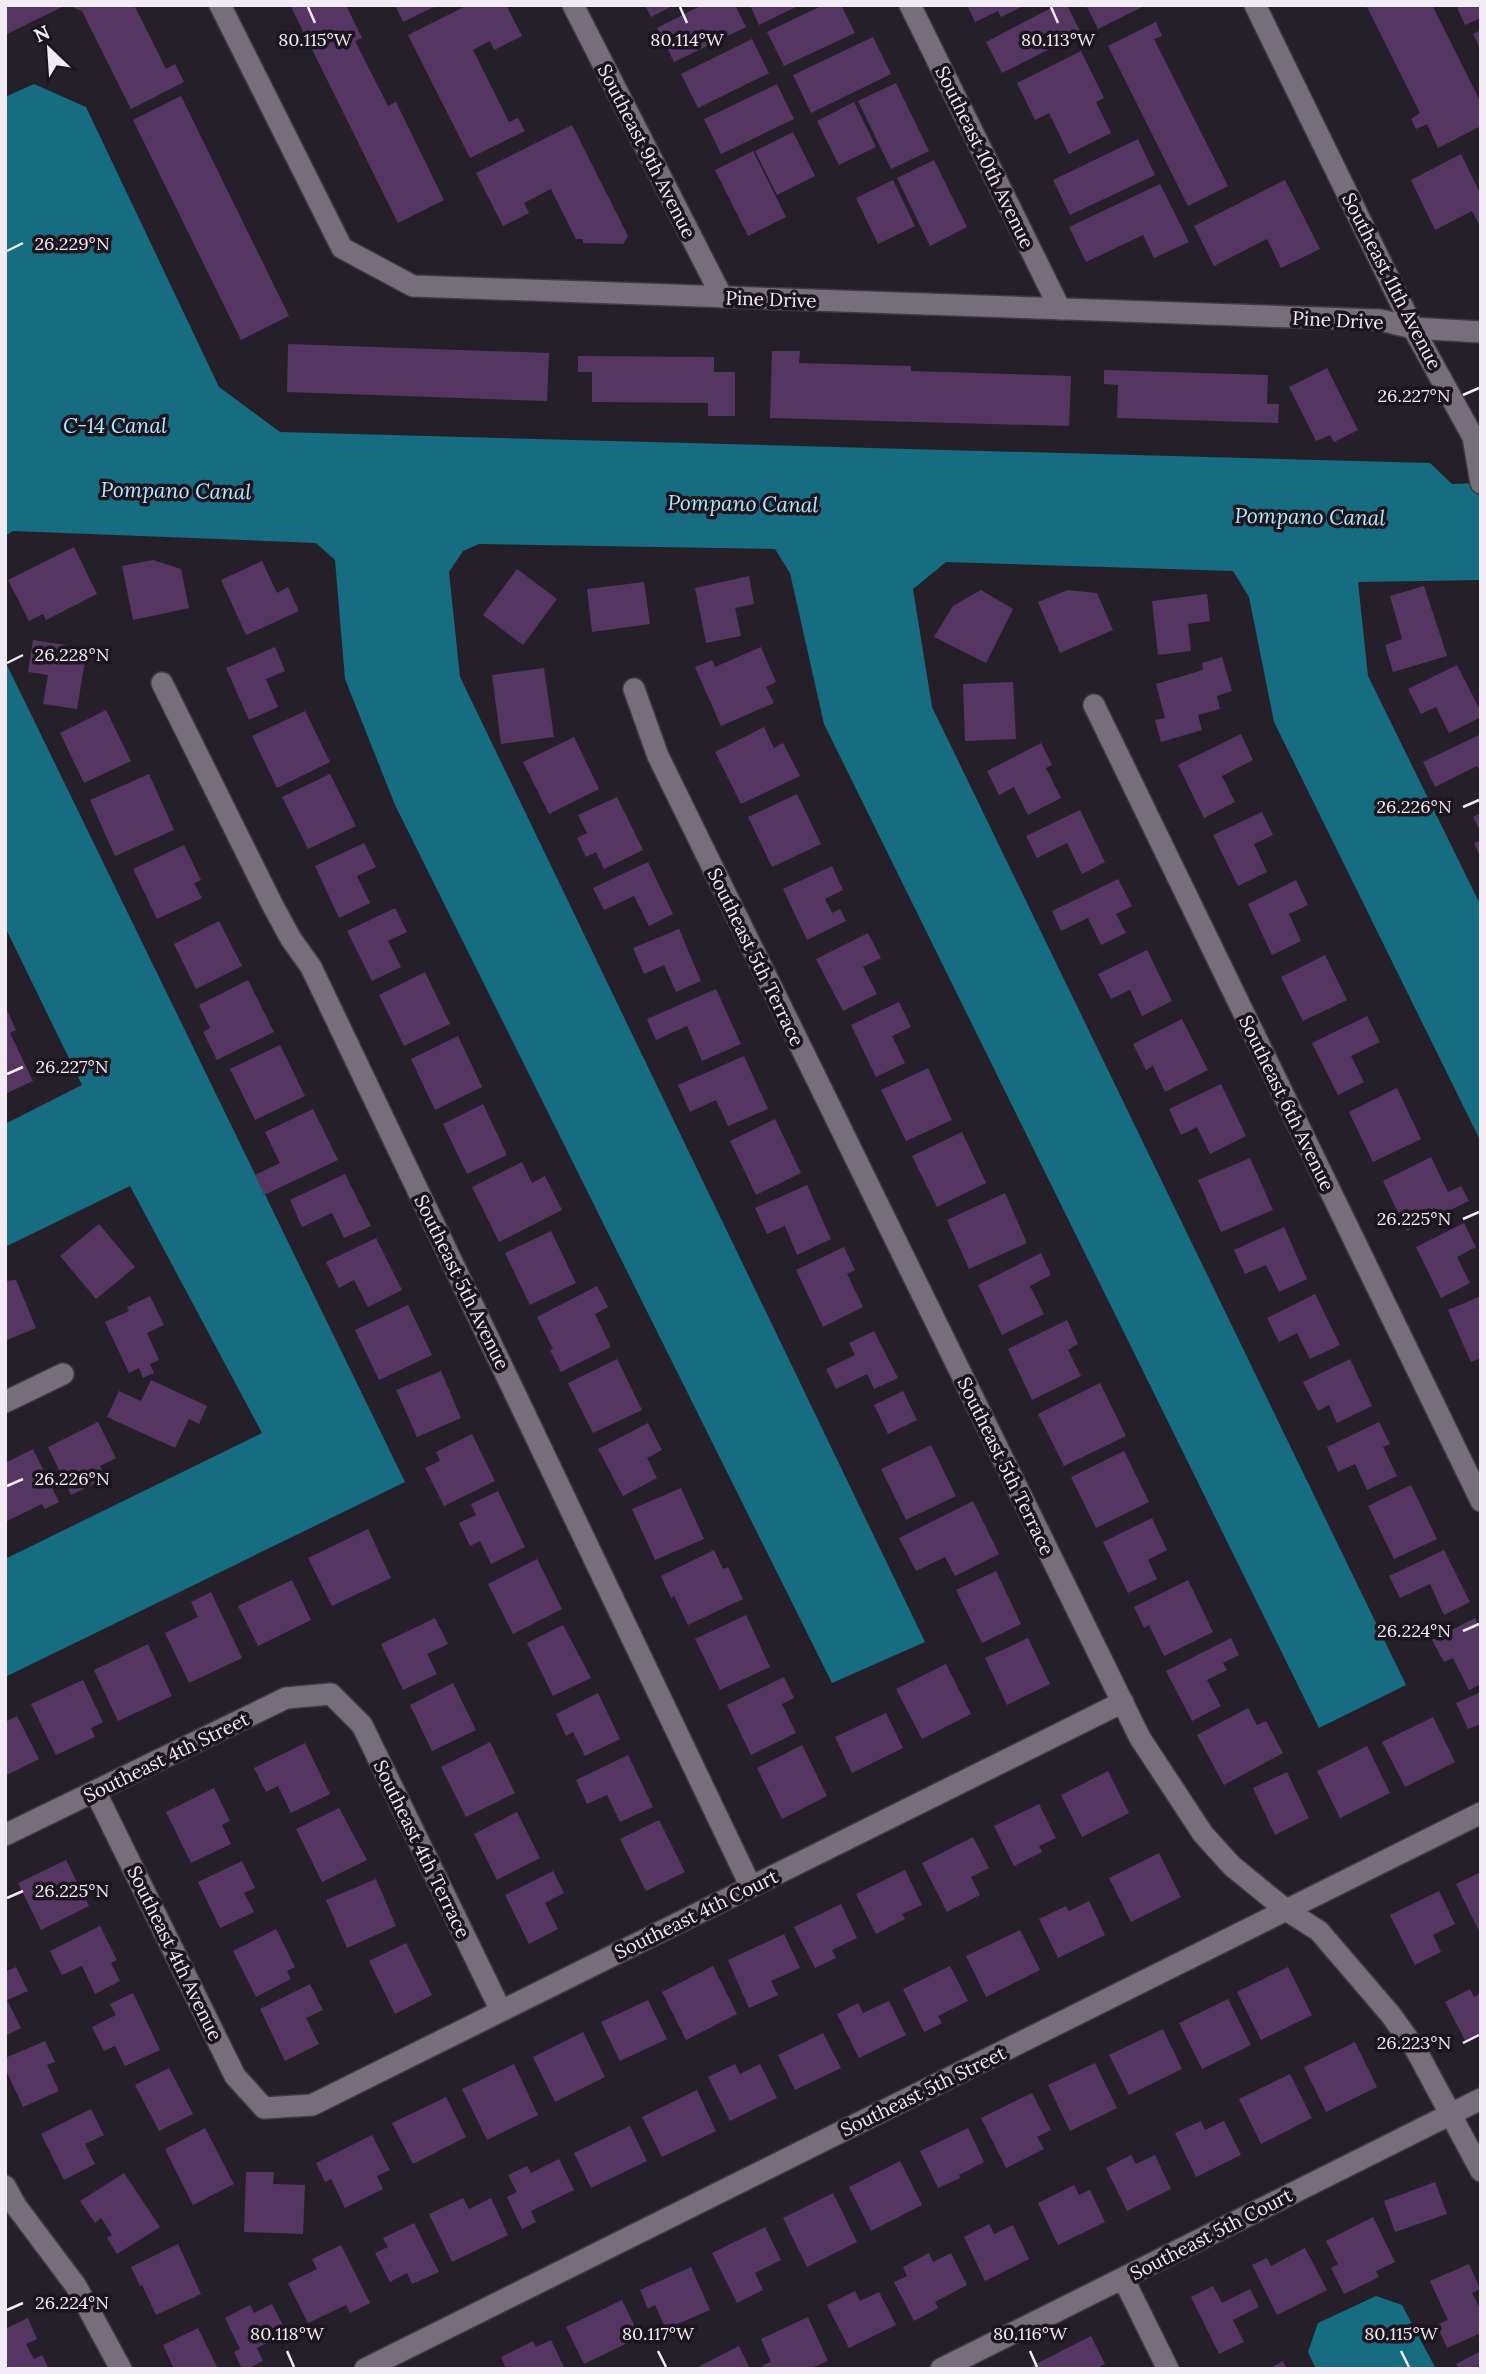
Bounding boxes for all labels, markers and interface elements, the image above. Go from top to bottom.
north arrow [14,14,84,84]
text: N [30,19,54,48]
text: 80.115°W [278,28,353,51]
text: 80.114°W [650,28,725,51]
text: 80.113°W [1021,28,1096,51]
street label: Southeast 9th Avenue [593,60,701,242]
street label: Southeast 10th Avenue [930,62,1040,252]
street label: Southeast 11th Avenue [1337,189,1447,373]
text: 26.229°N [34,232,110,255]
street label: Pine Drive [725,285,817,313]
street label: Pine Drive [1292,306,1384,334]
text: 26.227°N [1377,384,1451,407]
water label: C-14 Canal [63,412,167,439]
water label: Pompano Canal [100,476,252,505]
water label: Pompano Canal [667,489,819,518]
water label: Pompano Canal [1234,502,1386,531]
text: 26.228°N [35,643,109,666]
text: 26.226°N [1376,795,1452,818]
street label: Southeast 5th Terrace [702,864,810,1050]
street label: Southeast 6th Avenue [1234,1011,1340,1195]
text: 26.227°N [35,1055,109,1078]
street label: Southeast 5th Avenue [409,1191,515,1373]
text: 26.225°N [1377,1207,1451,1230]
street label: Southeast 5th Terrace [952,1373,1060,1559]
text: 26.226°N [34,1467,110,1490]
text: 26.224°N [1377,1619,1451,1642]
street label: Southeast 4th Street [79,1706,253,1807]
street label: Southeast 4th Terrace [368,1756,476,1942]
street label: Southeast 4th Avenue [122,1862,228,2044]
street label: Southeast 4th Court [610,1864,782,1964]
text: 26.225°N [35,1879,109,1902]
text: 26.223°N [1377,2031,1451,2054]
street label: Southeast 5th Street [836,2040,1010,2141]
street label: Southeast 5th Court [1126,2182,1297,2285]
text: 26.224°N [35,2291,109,2314]
text: 80.118°W [250,2322,325,2345]
text: 80.117°W [622,2322,695,2345]
text: 80.116°W [993,2322,1068,2345]
text: 80.115°W [1364,2322,1439,2345]

